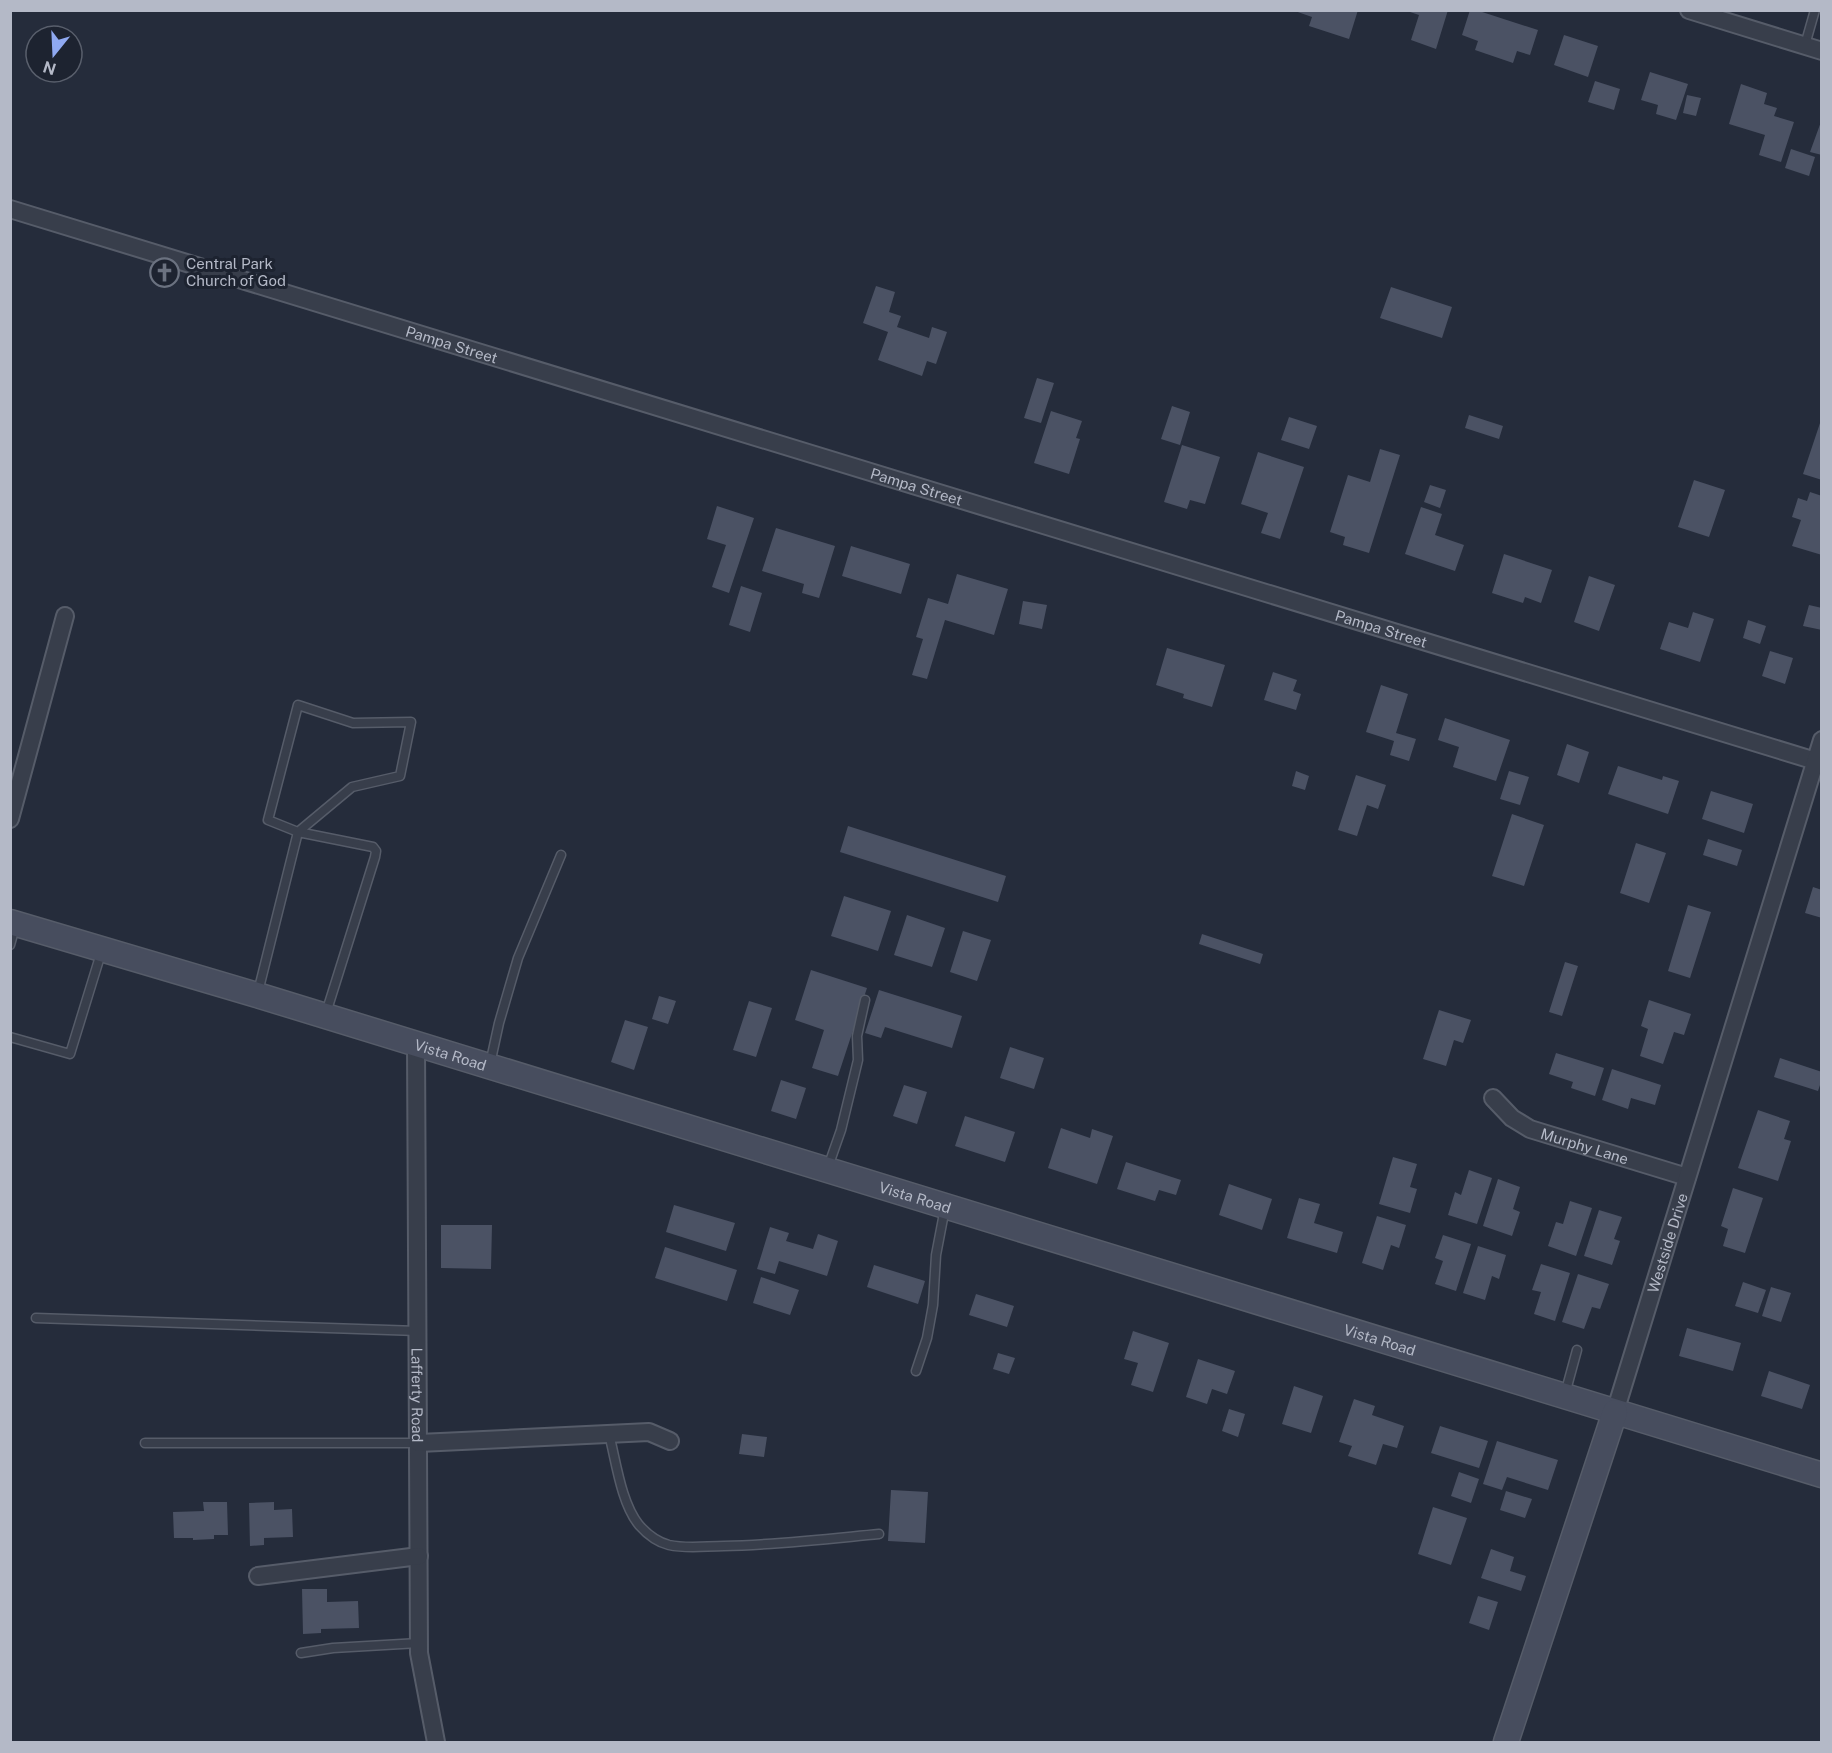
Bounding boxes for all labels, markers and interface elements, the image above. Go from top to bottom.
north arrow [24,24,84,84]
text: N [41,57,58,79]
place label: Central Park Church of God [186,255,286,289]
church icon: Central Park Church of God [149,256,181,288]
street label: Pampa Street [404,322,500,366]
street label: Pampa Street [869,464,965,508]
street label: Pampa Street [1333,606,1430,650]
street label: Vista Road [412,1035,489,1073]
street label: Murphy Lane [1539,1124,1631,1167]
street label: Vista Road [877,1178,953,1216]
street label: Westside Drive [1644,1191,1690,1295]
street label: Vista Road [1342,1320,1418,1358]
street label: Lafferty Road [409,1347,426,1443]

